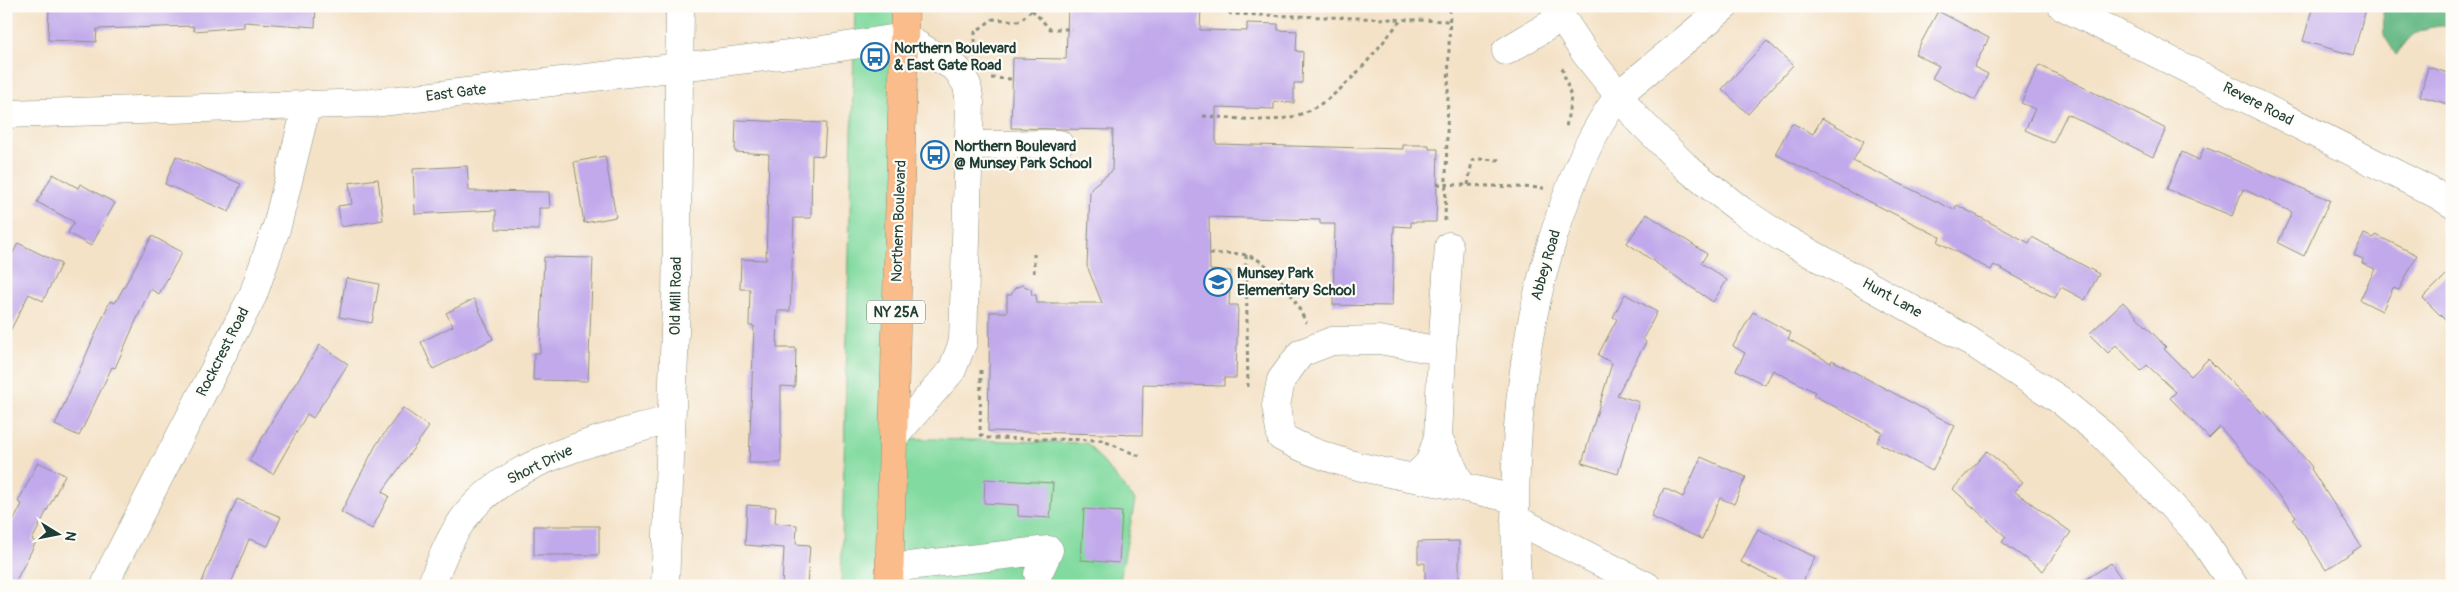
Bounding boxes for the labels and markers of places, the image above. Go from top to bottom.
place label: Northern Boulevard & East Gate Road [894,39,1016,75]
bus stop icon: Northern Boulevard & East Gate Road [860,42,890,72]
place label: Northern Boulevard @ Munsey Park School [954,137,1092,173]
bus stop icon: Northern Boulevard @ Munsey Park School [920,140,950,170]
place label: Munsey Park Elementary School [1237,264,1356,300]
school or university icon: Munsey Park Elementary School [1203,267,1233,297]

